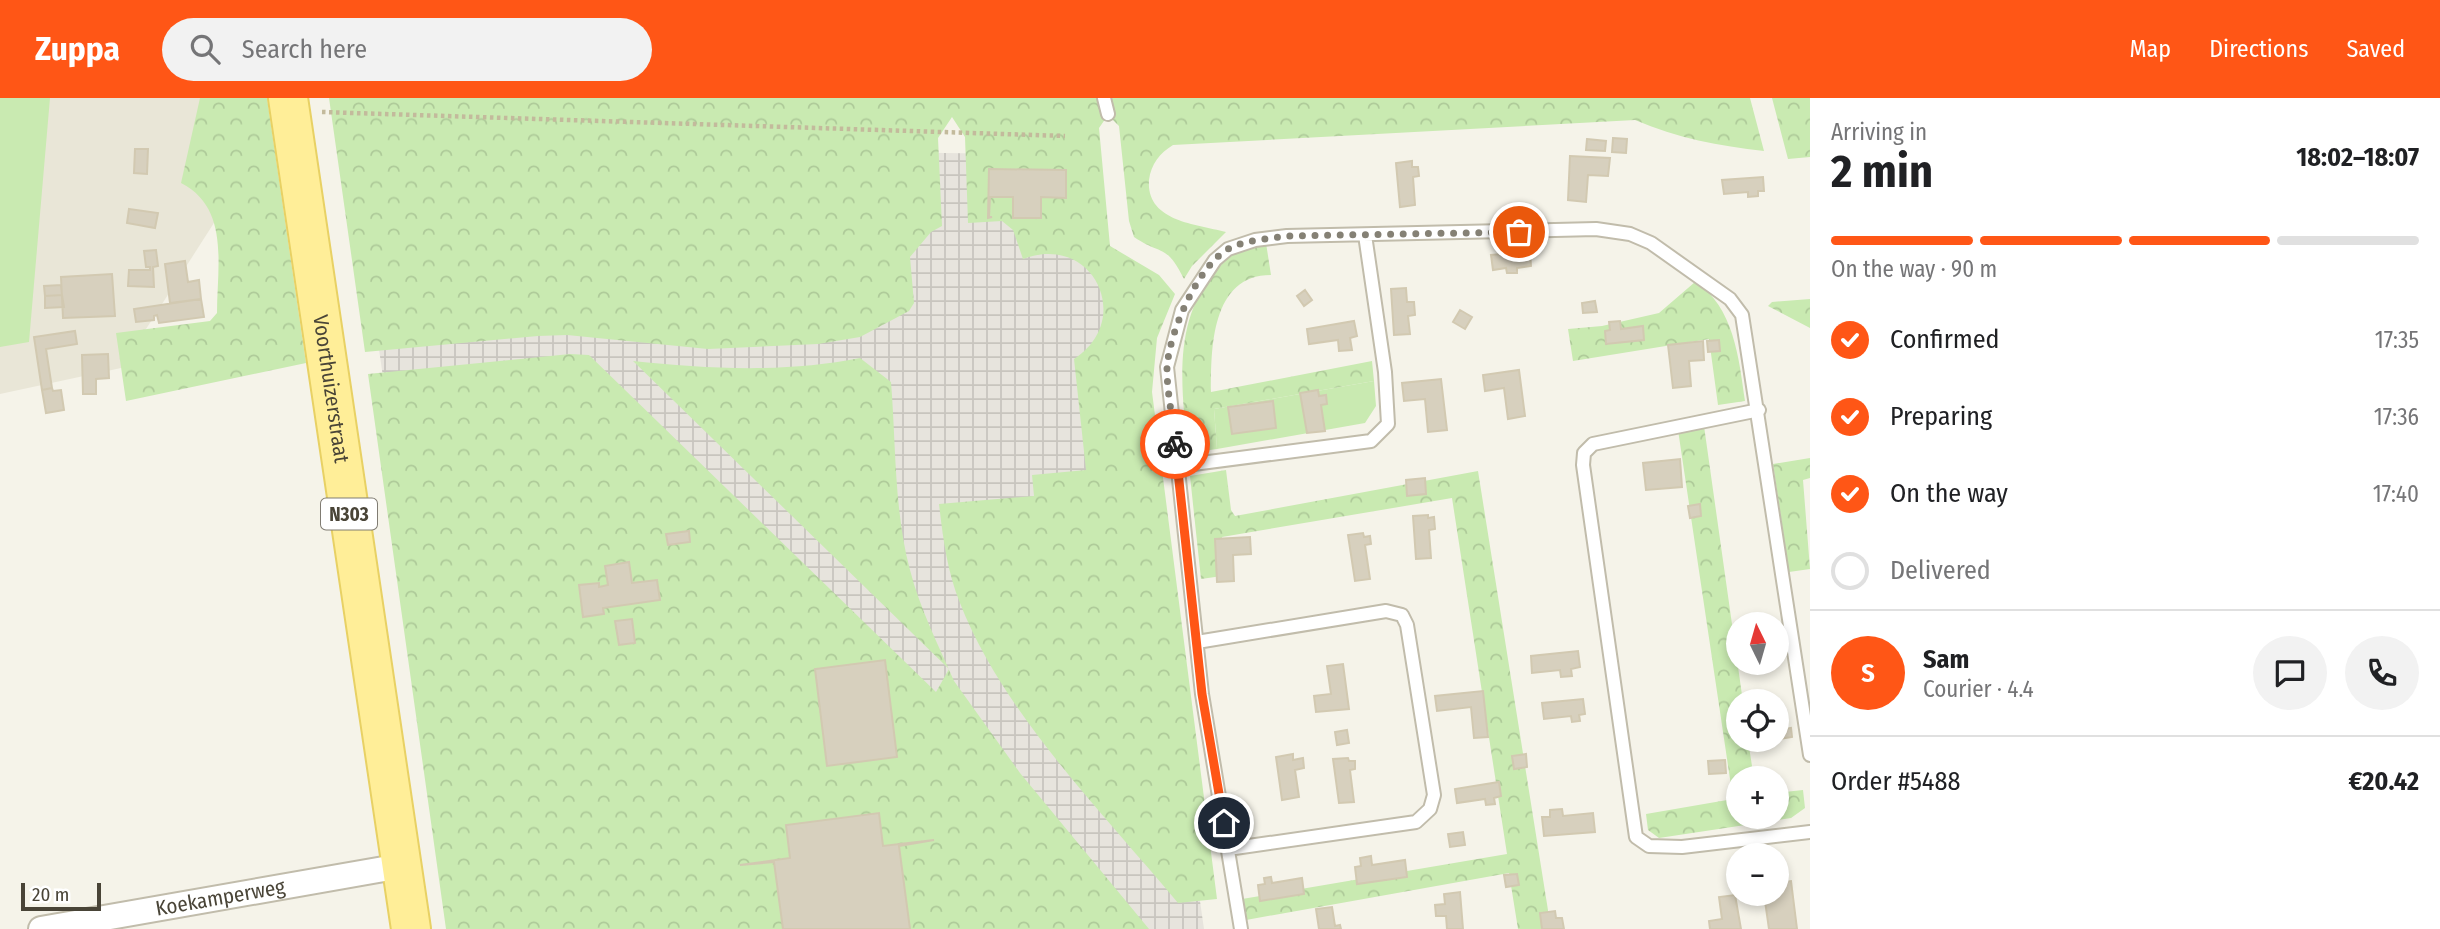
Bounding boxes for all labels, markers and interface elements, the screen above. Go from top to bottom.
search box [162,18,652,81]
text: Zuppa [35,29,120,69]
icon: search [186,30,224,68]
text: Search here [242,34,367,65]
text: Map [2130,35,2171,63]
text: Directions [2209,35,2308,63]
text: Saved [2346,35,2405,63]
text: Arriving in [1831,118,1927,146]
text: 18:02–18:07 [2296,142,2419,173]
text: 2 min [1831,144,1933,199]
pin [1489,202,1549,262]
icon: bag [1500,213,1538,251]
text: On the way · 90 m [1831,255,1997,283]
street label: Voorthuizerstraat [307,313,355,465]
icon: check [1831,321,1869,359]
text: Confirmed [1890,324,2000,355]
text: 17:35 [2375,326,2419,354]
icon: check [1831,398,1869,436]
text: Preparing [1890,401,1992,432]
text: 17:36 [2374,403,2419,431]
courier [1140,409,1210,479]
icon: bike [1156,425,1194,463]
icon: check [1831,475,1869,513]
text: On the way [1890,478,2008,509]
text: 17:40 [2373,480,2419,508]
road number: N303 [321,498,377,530]
text: Delivered [1890,555,1991,586]
north arrow [1726,612,1788,676]
map controls [1726,612,1789,906]
button: chat [2253,636,2327,710]
button: phone [2345,636,2419,710]
text: Sam [1923,644,1969,675]
text: S [1861,658,1875,689]
text: Courier · 4.4 [1923,675,2034,703]
button: locate [1726,689,1789,752]
button: + [1726,766,1789,829]
text: Order #5488 [1831,766,1960,797]
text: €20.42 [2349,766,2419,797]
pin [1194,793,1254,853]
icon: home [1205,804,1243,842]
button: − [1726,843,1789,906]
street label: Koekamperweg [153,873,287,922]
scale bar [21,880,102,912]
text: 20 m [32,883,69,906]

